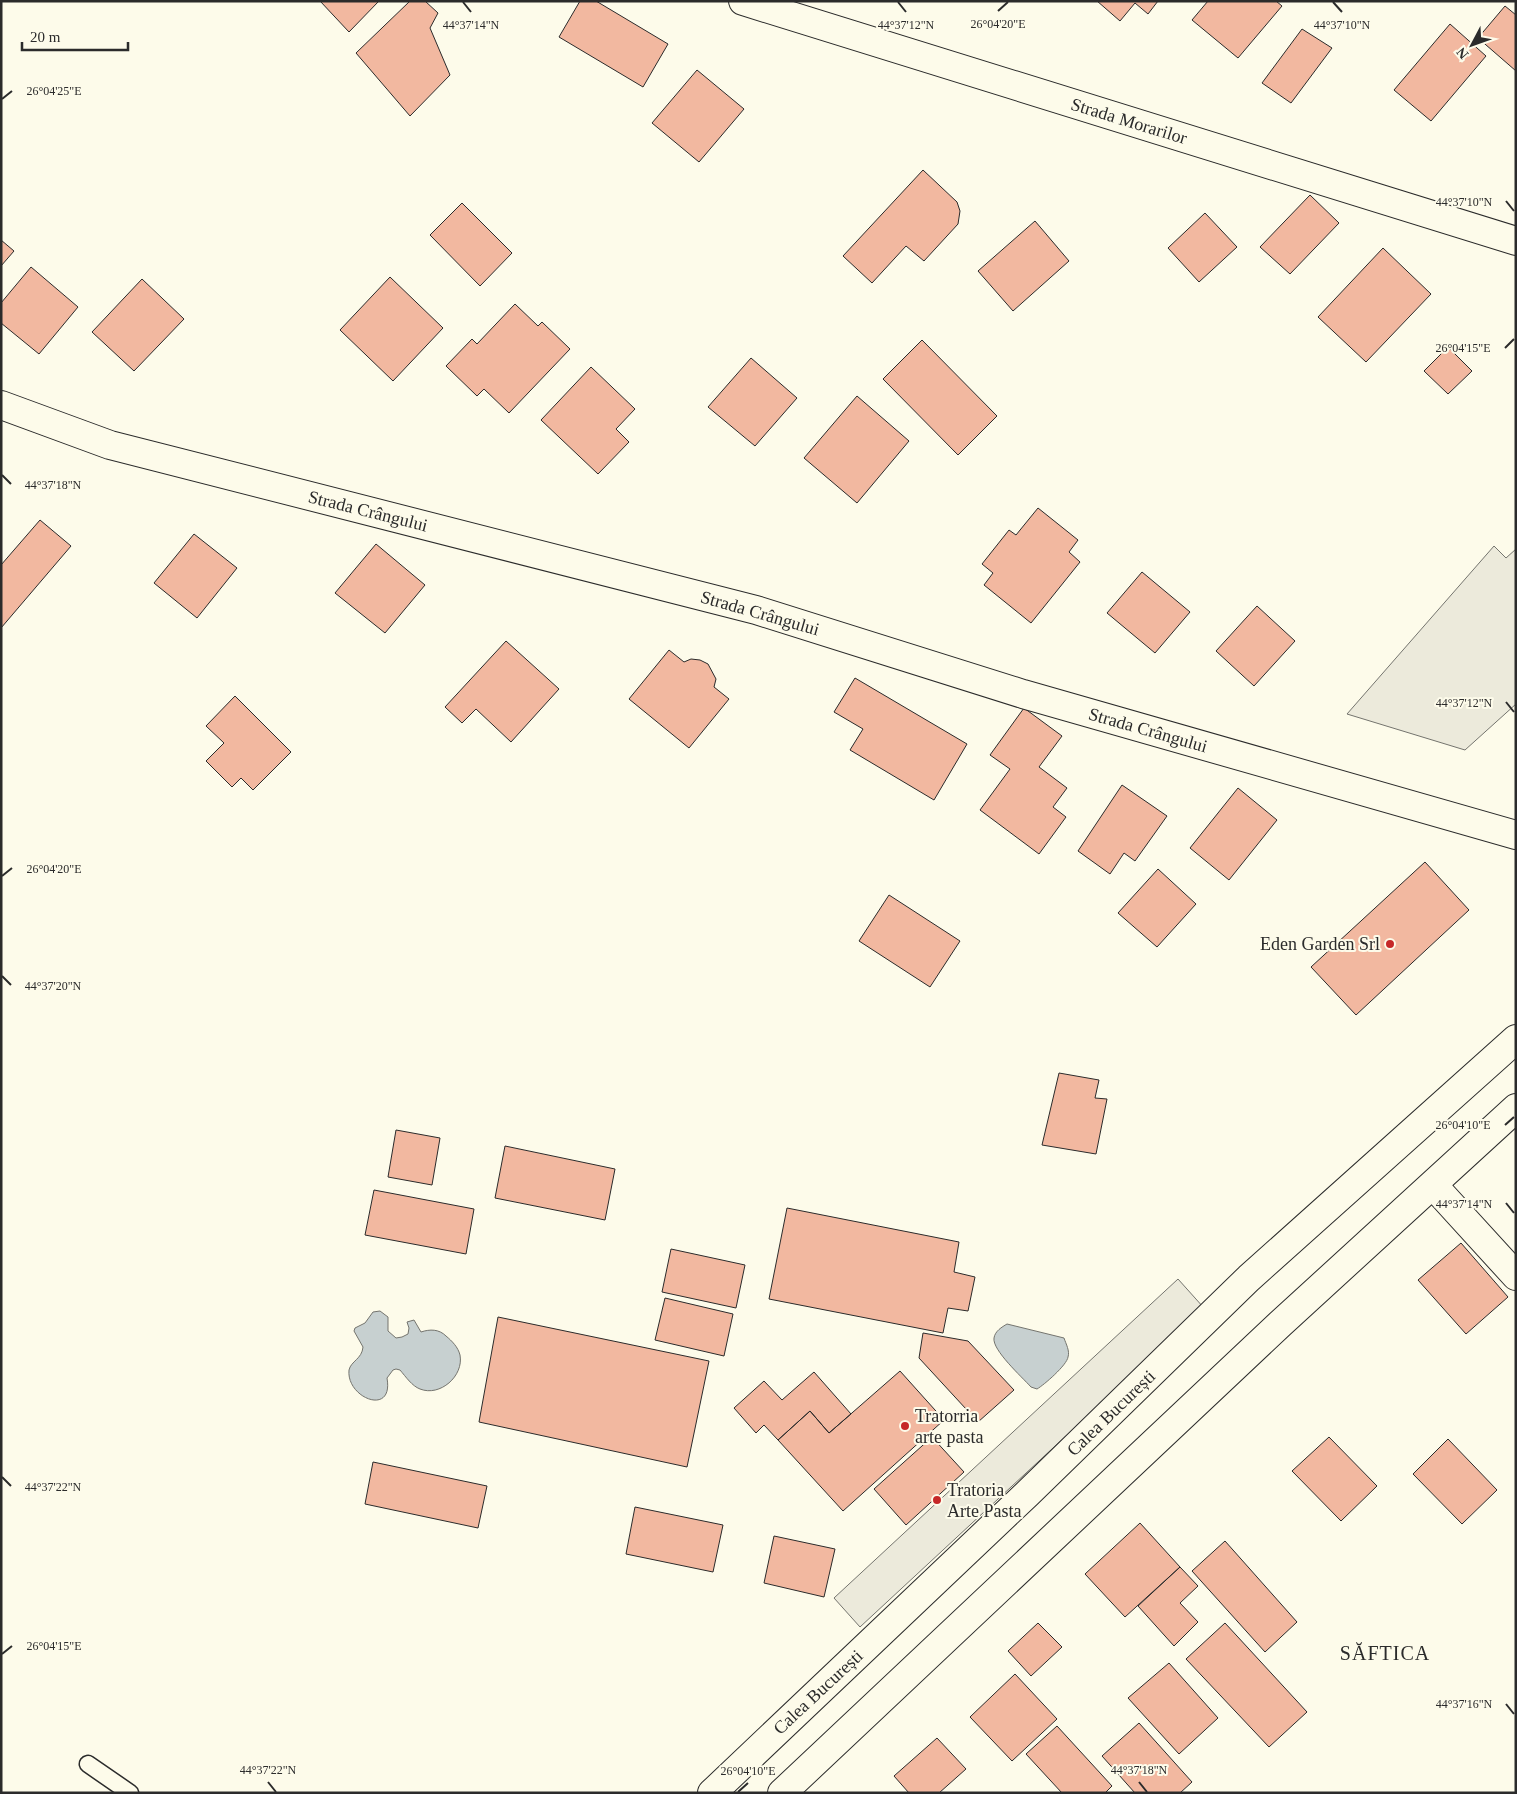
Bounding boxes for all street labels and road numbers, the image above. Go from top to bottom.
street label: Strada Morarilor [1068,94,1190,148]
street label: Strada Crângului [306,486,430,536]
street label: Strada Crângului [698,587,822,639]
street label: Strada Crângului [1086,704,1210,756]
street label: Calea București [1063,1366,1159,1460]
street label: Calea București [769,1646,867,1738]

